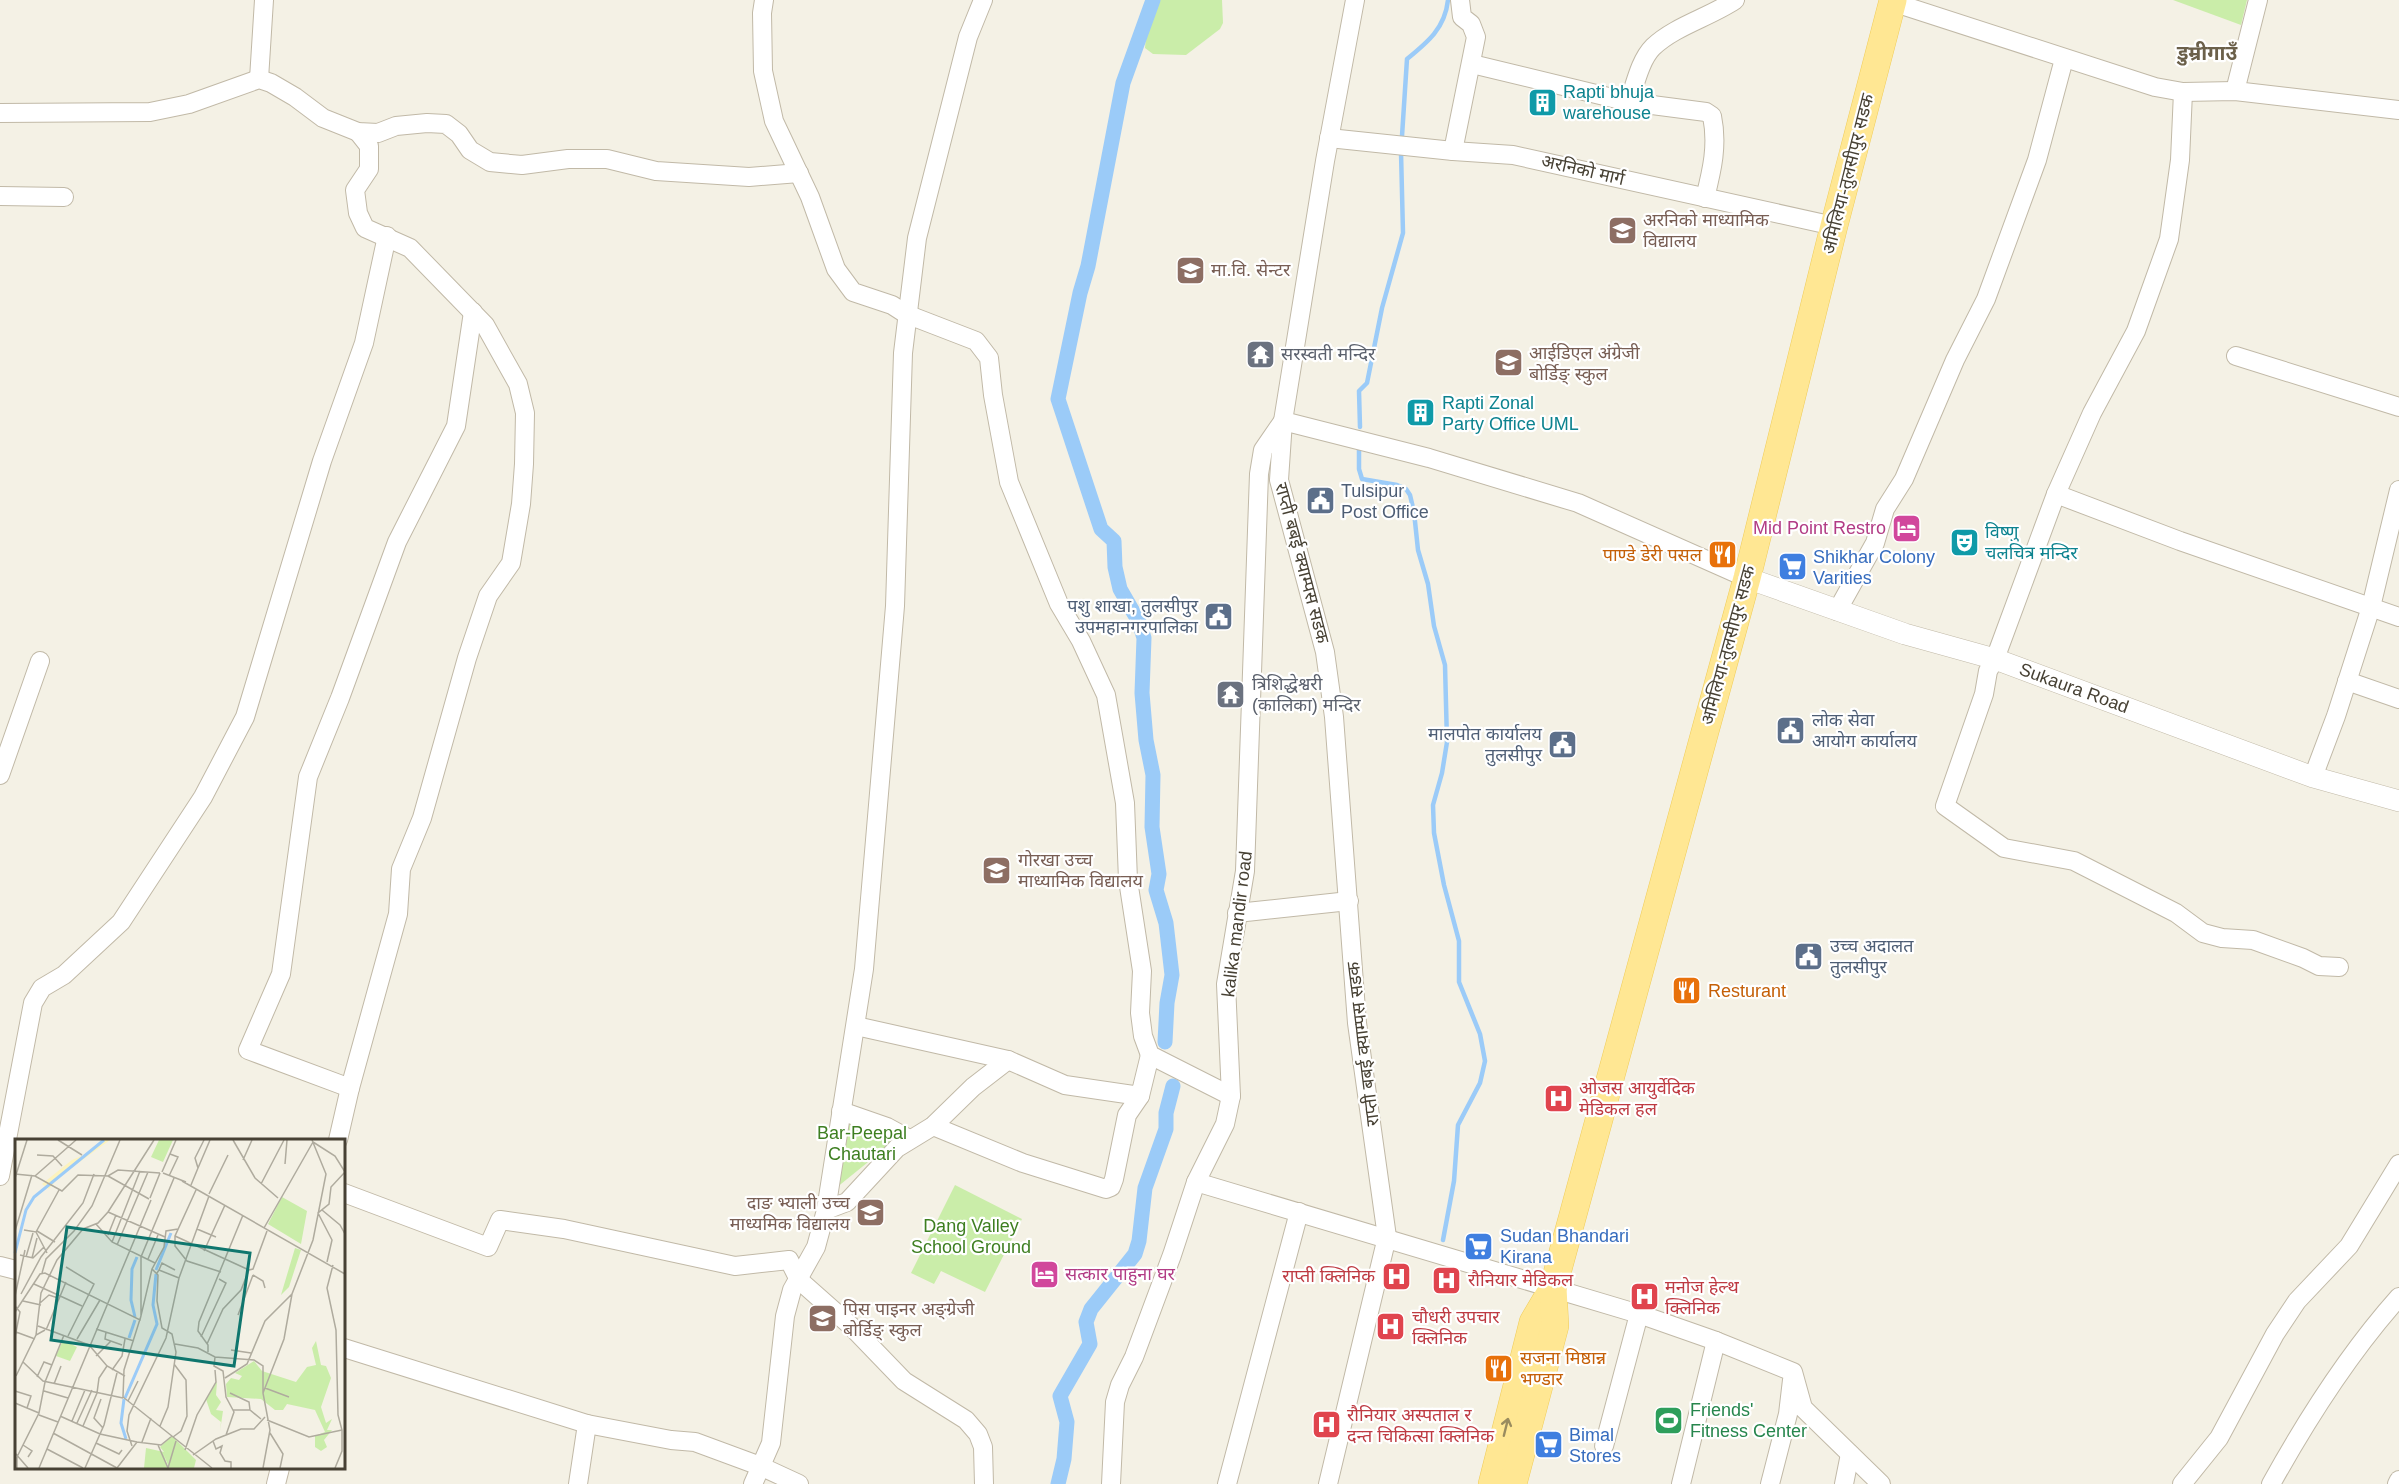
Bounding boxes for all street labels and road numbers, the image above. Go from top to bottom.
street label: अमिलिया-तुलसीपुर सडक [1818,91,1880,257]
street label: अरनिको मार्ग [1539,150,1628,190]
street label: राप्ती बबई क्याम्पस सडक [1271,480,1334,647]
street label: अमिलिया-तुलसीपुर सडक [1697,562,1761,728]
street label: Sukaura Road [2017,659,2131,717]
street label: kalika mandir road [1218,850,1256,998]
street label: राप्ती बबई क्याम्पस सडक [1342,960,1383,1127]

